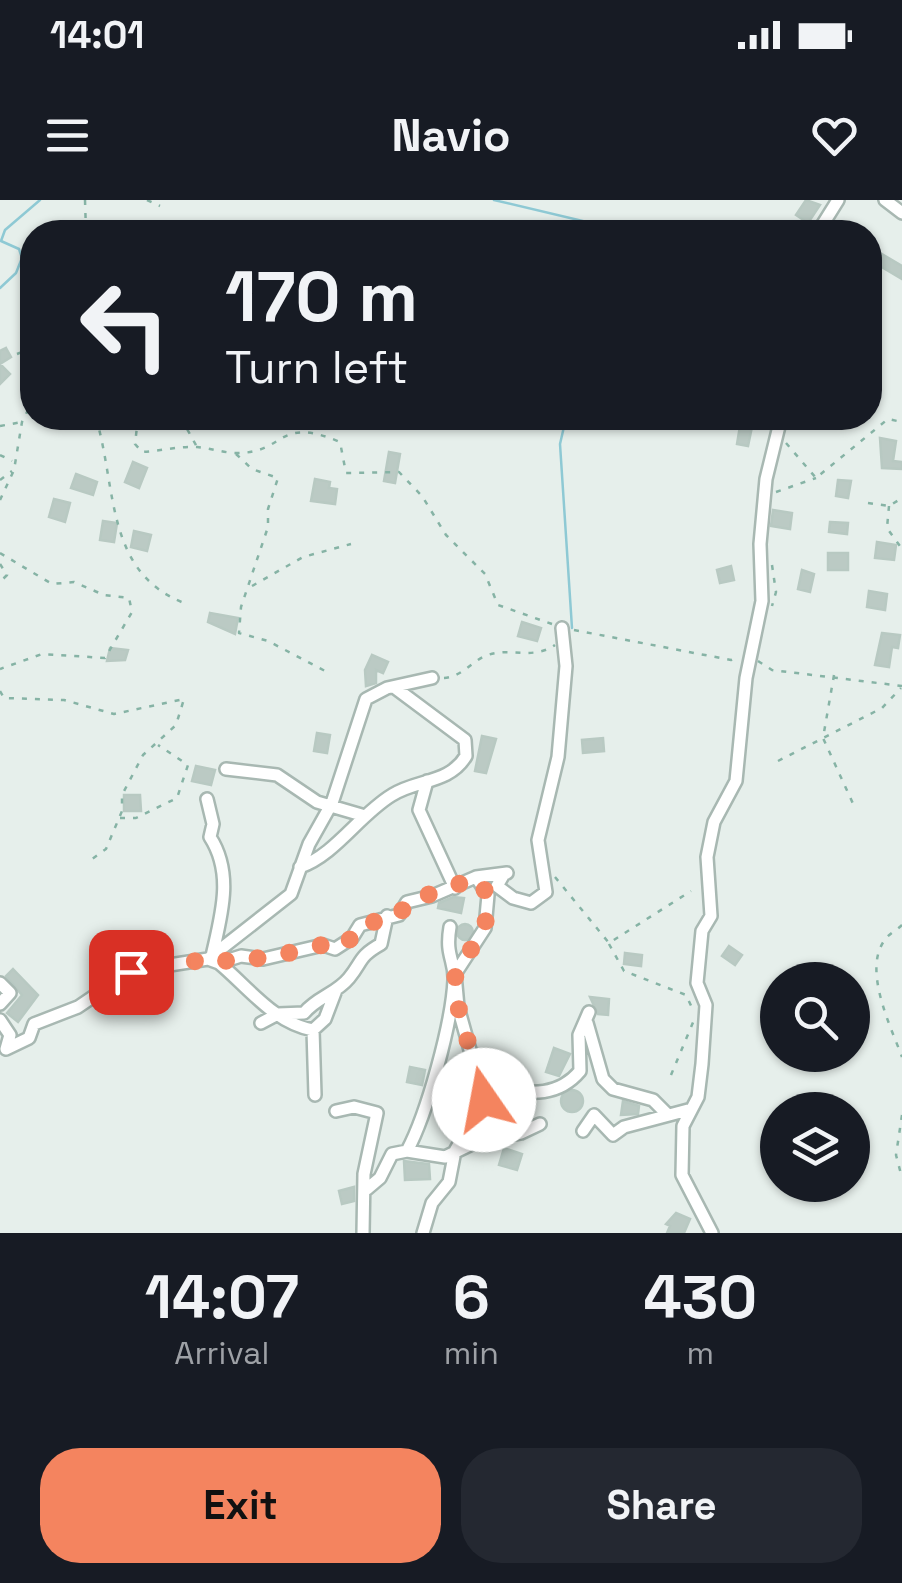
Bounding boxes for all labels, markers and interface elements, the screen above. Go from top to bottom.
text: 14:01 [50,11,144,59]
text: Navio [391,107,511,164]
icon: menu [40,108,95,163]
icon: heart [807,108,862,163]
text: 170 m [225,252,418,341]
icon: left [60,260,190,390]
text: Turn left [225,339,408,396]
pin [89,930,174,1015]
icon: arrive [104,945,159,1000]
map controls [760,962,870,1202]
button: search [760,962,870,1072]
position arrow [432,1048,536,1152]
button: layers [760,1092,870,1202]
text: 14:07 [145,1259,299,1336]
text: 6 [453,1259,490,1336]
text: 430 [644,1259,757,1336]
text: Arrival [174,1333,269,1373]
text: min [444,1333,499,1373]
text: m [687,1333,714,1373]
button: Exit [40,1448,441,1563]
button: Share [461,1448,862,1563]

